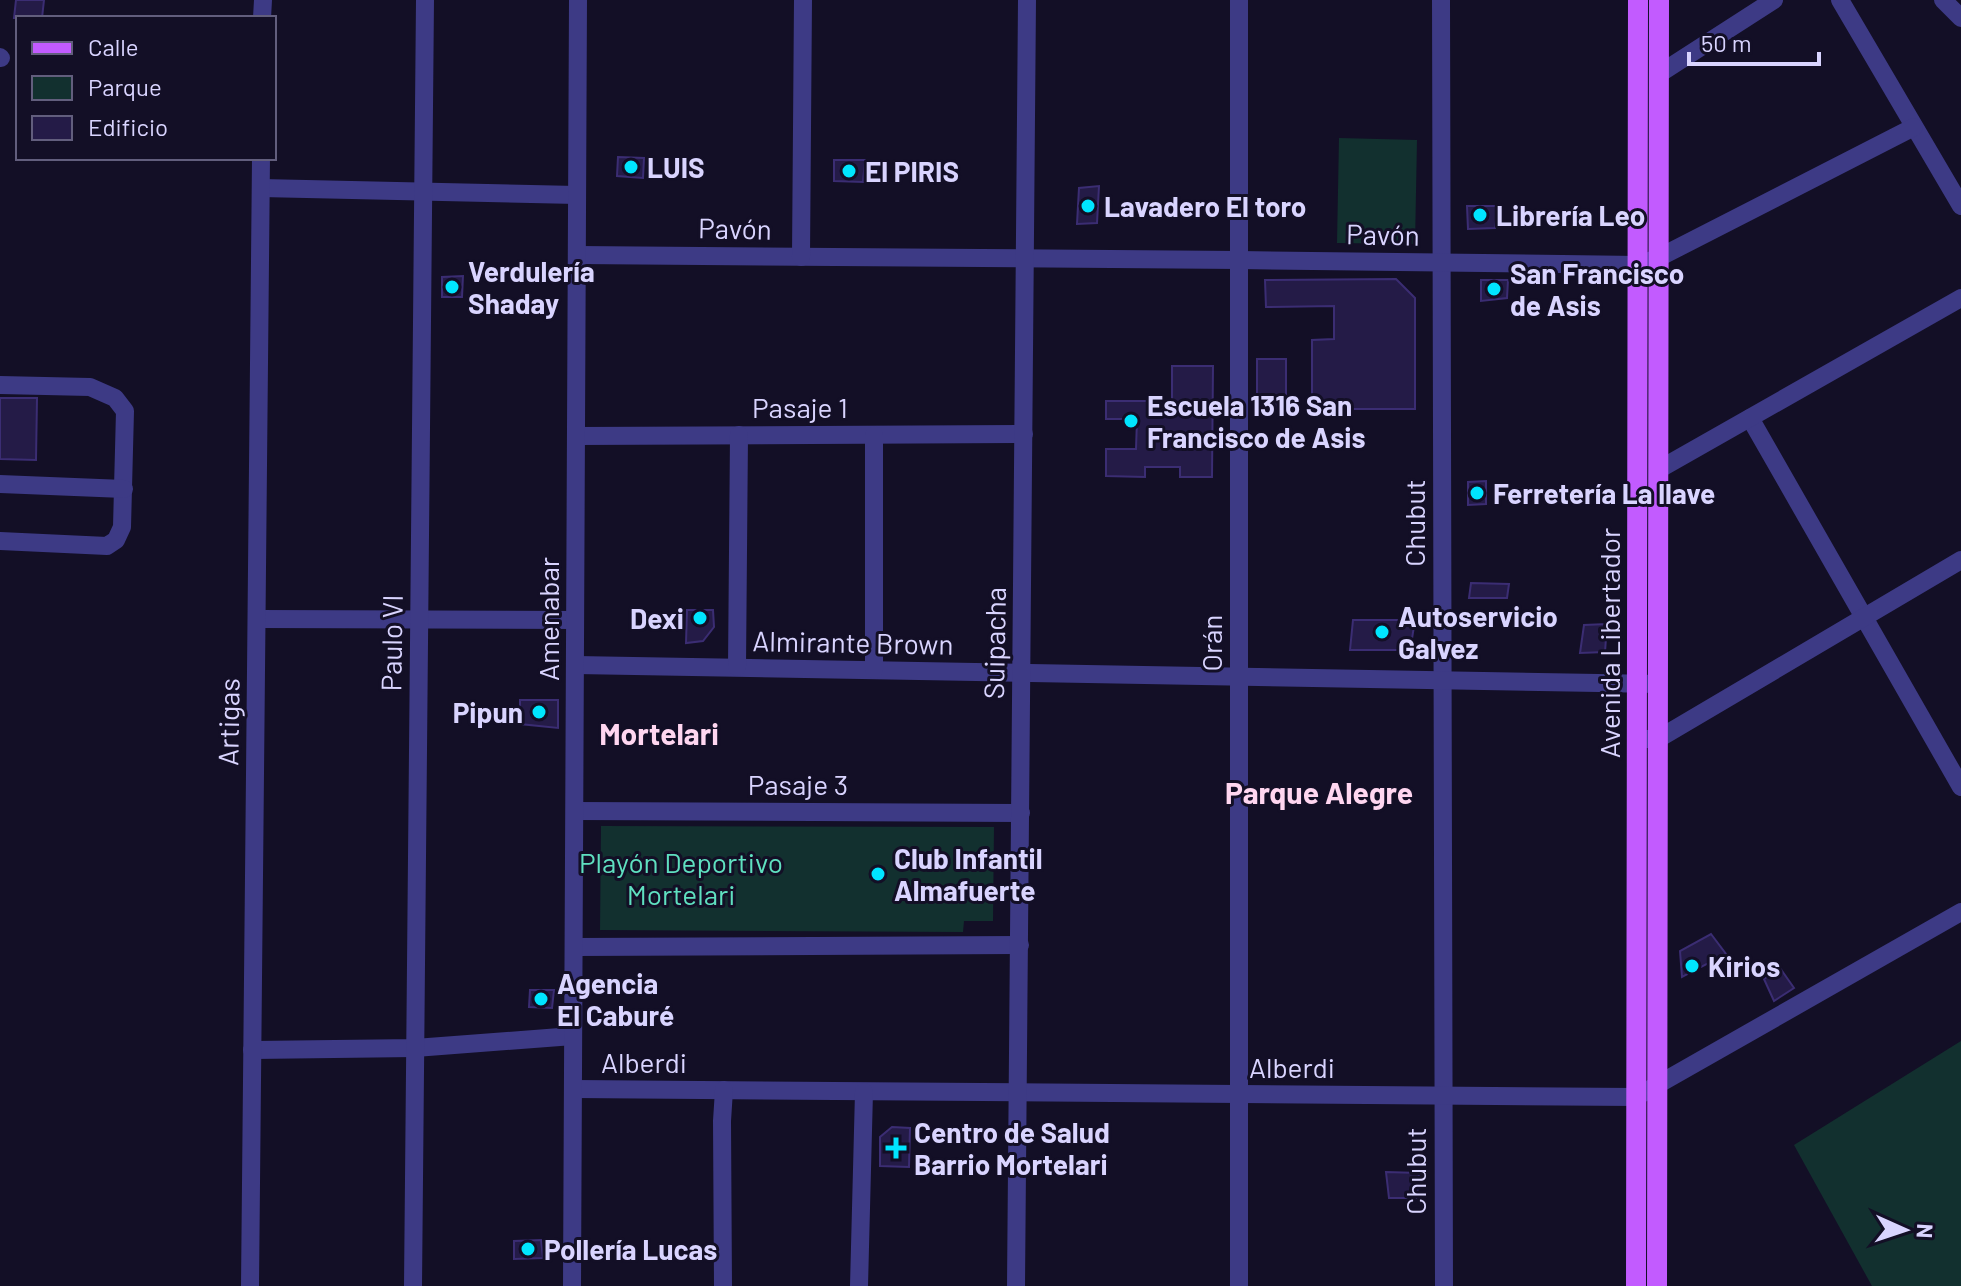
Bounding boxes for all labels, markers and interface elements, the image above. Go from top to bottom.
legend [16,16,276,160]
scale bar [1689,16,1819,66]
text: 50 m [1701,28,1752,57]
text: Calle [88,32,139,61]
text: Parque [88,72,162,101]
text: Edificio [88,112,168,141]
place label: LUIS [647,150,705,184]
place label: El PIRIS [865,154,959,188]
marker: LUIS [622,158,640,176]
marker: El PIRIS [840,162,858,180]
place label: Lavadero El toro [1104,189,1306,223]
marker: Lavadero El toro [1079,197,1097,215]
place label: Librería Leo [1496,198,1645,232]
marker: Librería Leo [1471,206,1489,224]
street label: Pavón [698,210,772,246]
street label: Pavón [1346,216,1420,252]
place label: Verdulería Shaday [468,254,595,320]
place label: San Francisco de Asis [1510,256,1684,322]
marker: Verdulería Shaday [443,278,461,296]
marker: San Francisco de Asis [1485,280,1503,298]
place label: Escuela 1316 San Francisco de Asis [1147,388,1366,454]
street label: Pasaje 1 [752,390,848,424]
marker: Escuela 1316 San Francisco de Asis [1122,412,1140,430]
place label: Ferretería La llave [1493,476,1715,510]
street label: Chubut [1397,479,1431,567]
marker: Ferretería La llave [1468,484,1486,502]
street label: Avenida Libertador [1592,528,1626,758]
street label: Amenabar [531,557,565,681]
street label: Suipacha [976,587,1012,699]
street label: Paulo VI [373,594,409,692]
place label: Autoservicio Galvez [1398,599,1558,665]
place label: Dexi [630,601,684,635]
marker: Dexi [691,609,709,627]
street label: Orán [1194,615,1228,671]
street label: Almirante Brown [752,623,954,661]
marker: Autoservicio Galvez [1373,623,1391,641]
street label: Artigas [210,678,246,766]
place label: Pipun [453,695,523,729]
marker: Pipun [530,703,548,721]
district label: Mortelari [599,715,719,751]
street label: Pasaje 3 [748,767,848,801]
district label: Parque Alegre [1225,774,1413,810]
place label: Club Infantil Almafuerte [894,841,1043,907]
park label: Playón Deportivo Mortelari [579,845,783,911]
marker: Club Infantil Almafuerte [869,865,887,883]
place label: Kirios [1708,949,1780,983]
marker: Kirios [1683,957,1701,975]
place label: Agencia El Caburé [557,966,674,1032]
marker: Agencia El Caburé [532,990,550,1008]
street label: Alberdi [601,1045,687,1079]
street label: Alberdi [1249,1050,1335,1084]
place label: Centro de Salud Barrio Mortelari [914,1115,1110,1181]
street label: Chubut [1398,1127,1432,1215]
marker: Centro de Salud Barrio Mortelari [885,1137,907,1159]
north arrow [1865,1190,1945,1270]
text: N [1913,1223,1939,1239]
place label: Pollería Lucas [544,1232,717,1266]
marker: Pollería Lucas [519,1240,537,1258]

